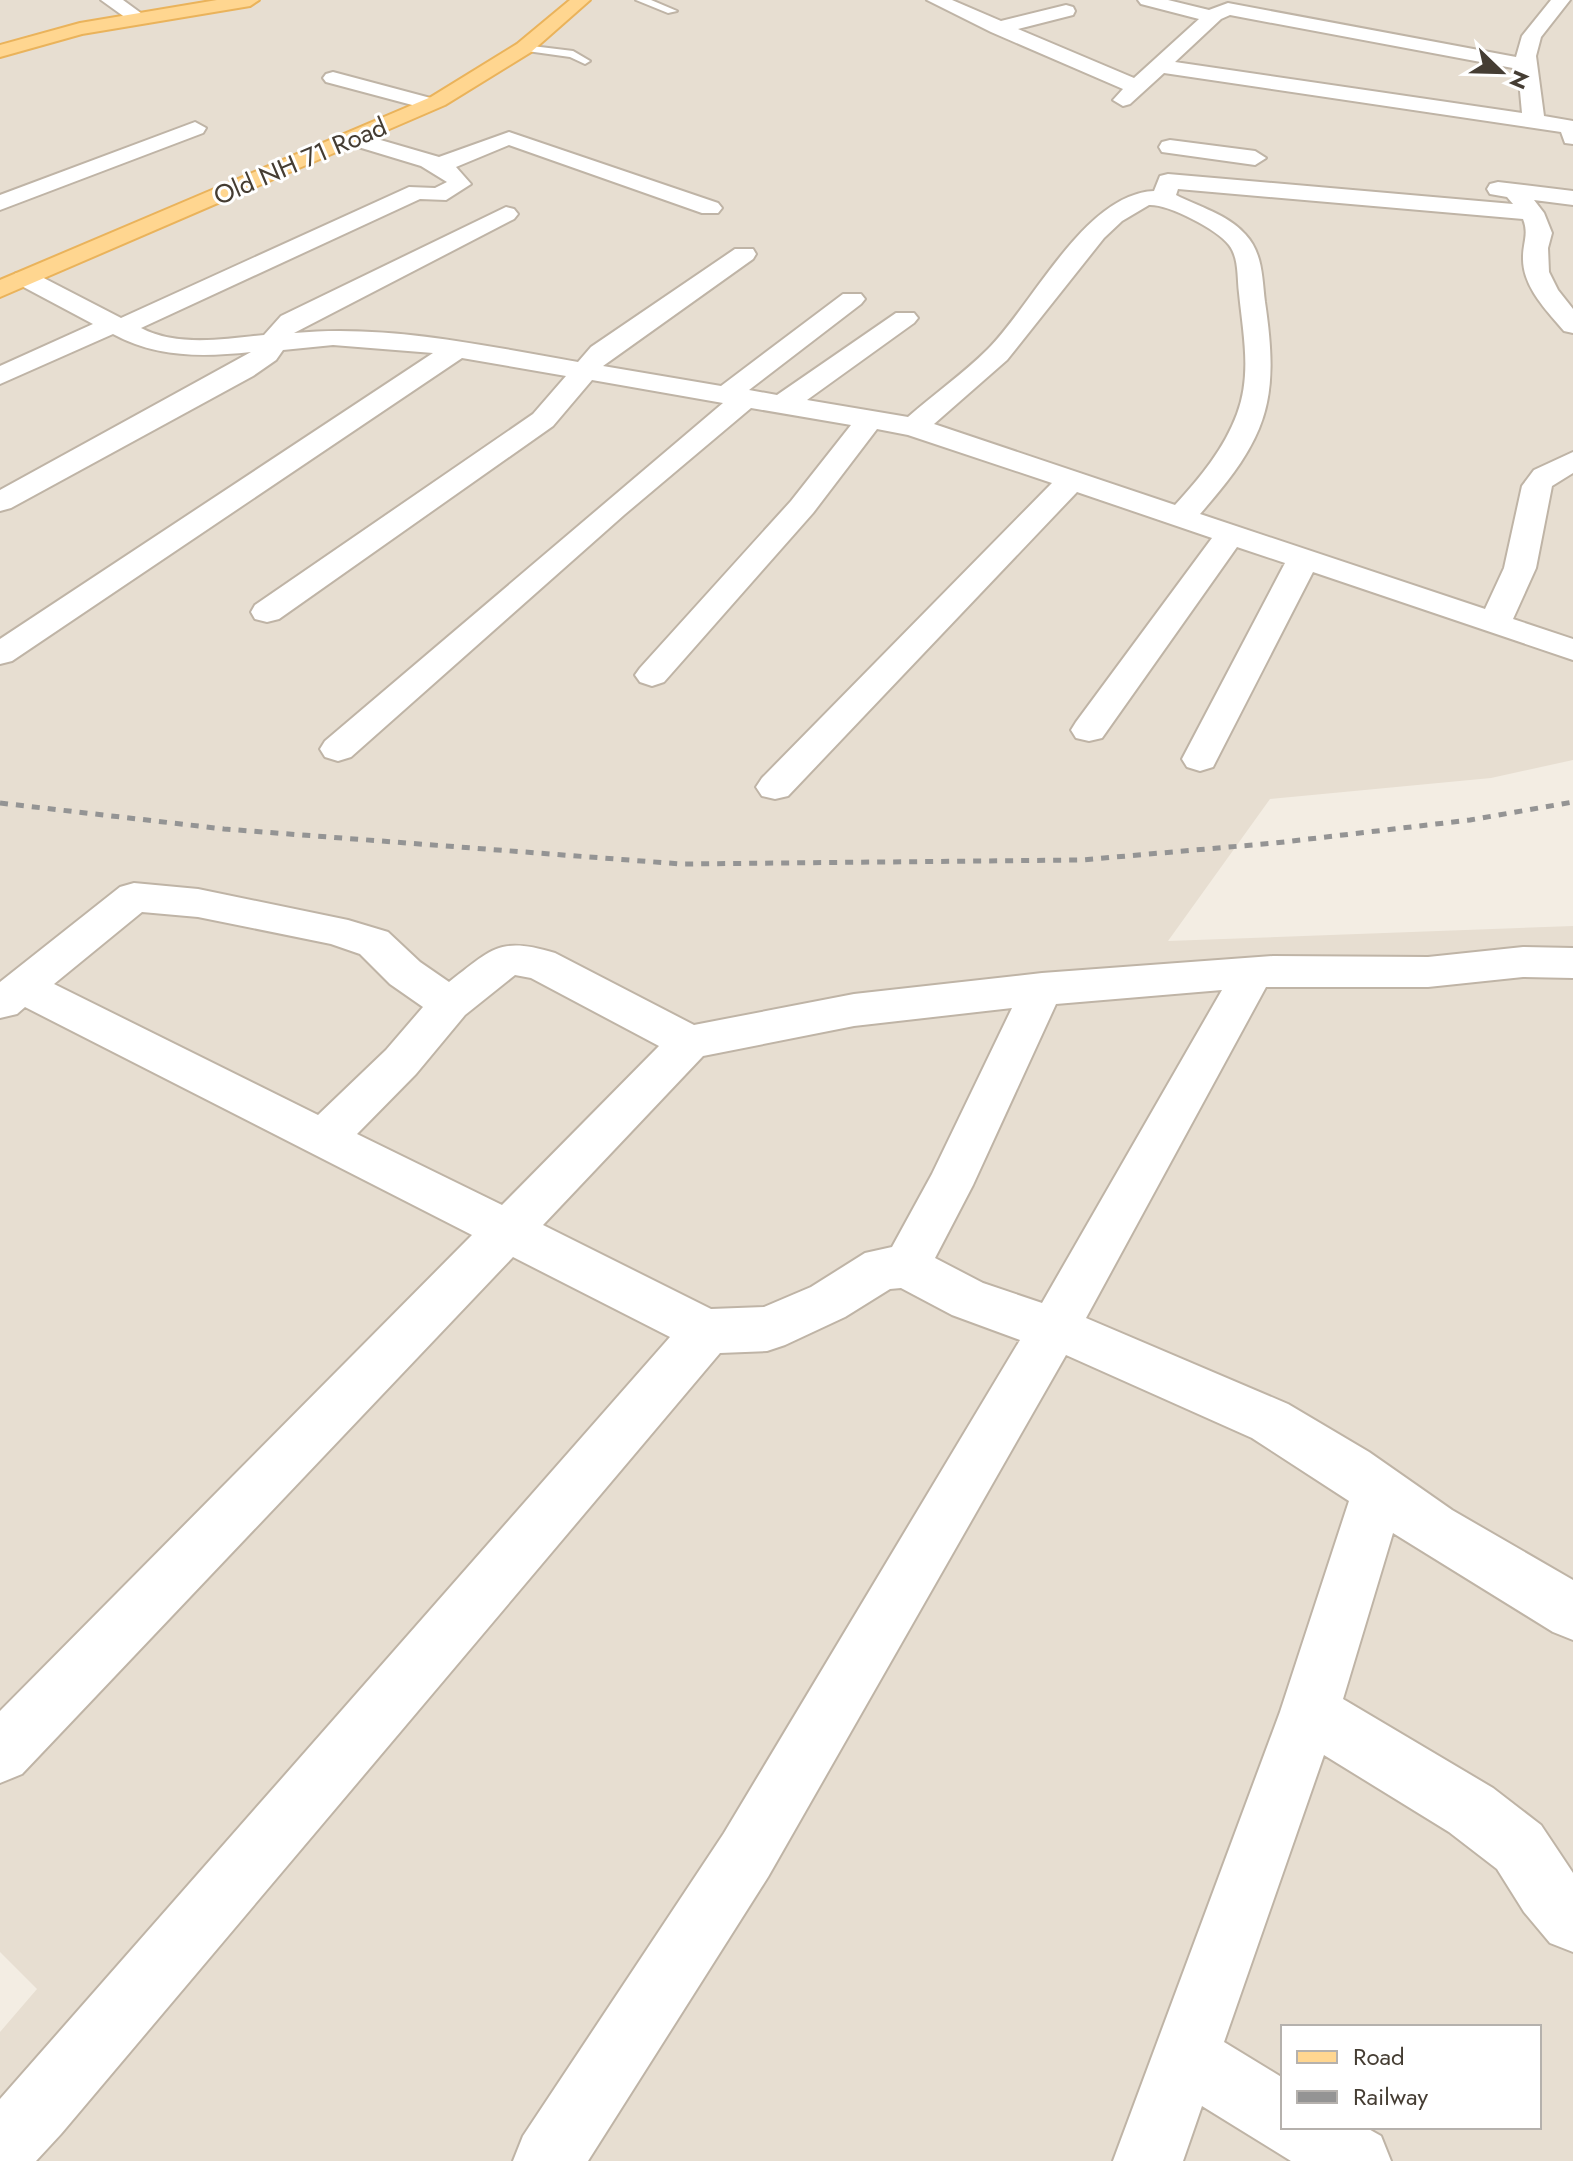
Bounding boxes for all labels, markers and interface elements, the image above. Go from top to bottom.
north arrow [1461,32,1541,112]
text: N [1501,66,1538,94]
street label: Old NH 71 Road [207,107,393,215]
legend [1281,2025,1541,2129]
text: Road [1353,2039,1405,2074]
text: Railway [1353,2079,1428,2114]

